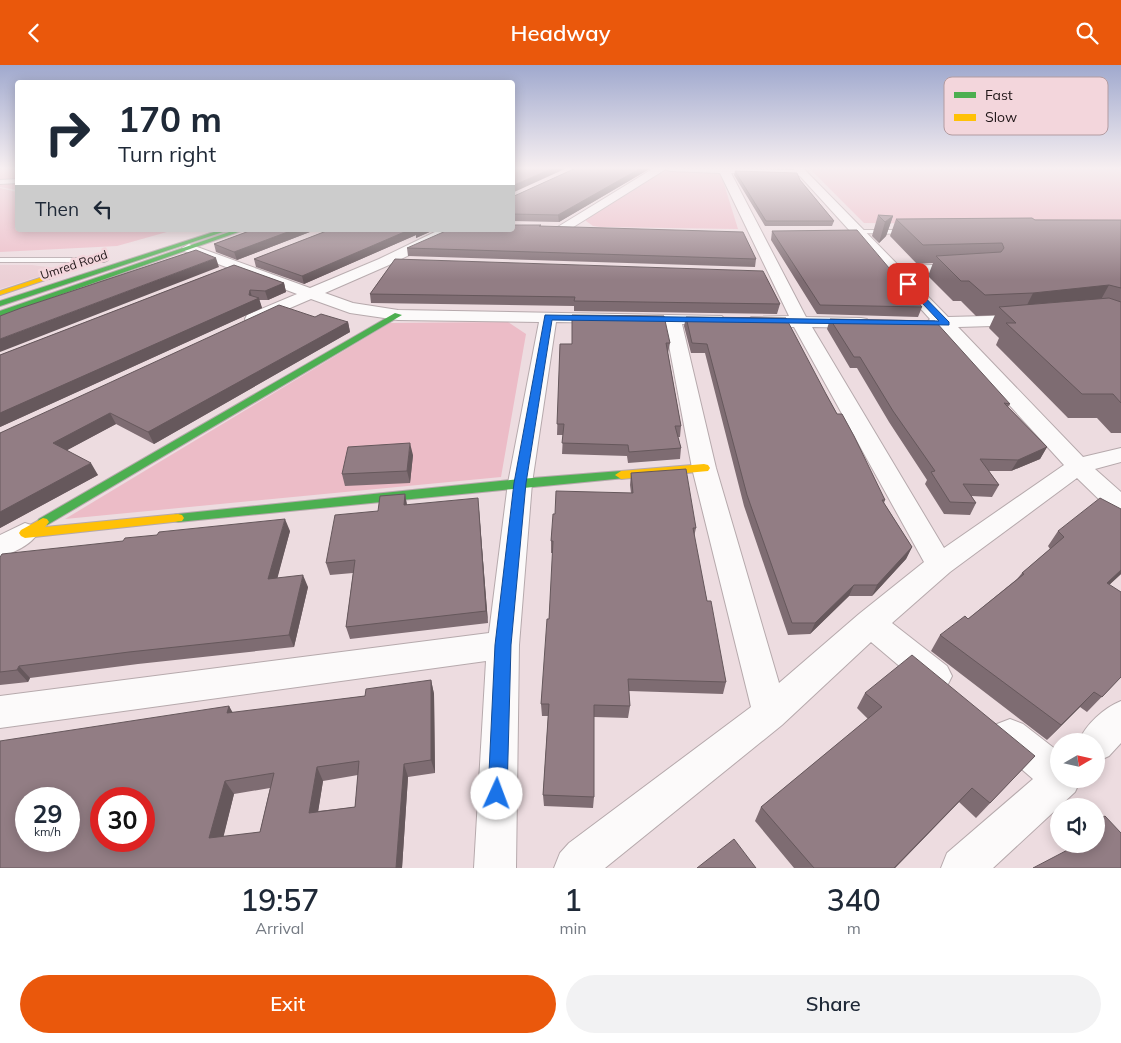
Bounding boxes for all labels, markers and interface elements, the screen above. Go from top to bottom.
icon: back [20,19,48,47]
text: Headway [511,19,610,47]
icon: search [1073,19,1101,47]
legend [944,77,1108,135]
text: Fast [985,86,1013,104]
text: 170 m [118,97,222,141]
icon: right [35,100,100,165]
text: Slow [985,108,1017,126]
text: Turn right [118,140,216,168]
icon: left [89,195,117,223]
text: Then [35,197,79,221]
street label: Umred Road [38,247,109,282]
pin [887,263,929,305]
icon: arrive [894,270,922,298]
north arrow [1050,733,1105,787]
map controls [1050,733,1105,853]
position arrow [470,767,522,819]
speed limit sign: 30 [90,787,155,852]
text: 29 [32,798,63,829]
button: sound [1050,798,1105,853]
text: km/h [34,824,61,839]
text: 19:57 [240,881,319,919]
text: 1 [564,881,582,919]
text: 340 [827,881,881,919]
text: Arrival [255,918,304,938]
text: min [559,918,587,938]
text: m [847,918,861,938]
button: Exit [20,975,556,1033]
button: Share [566,975,1101,1033]

